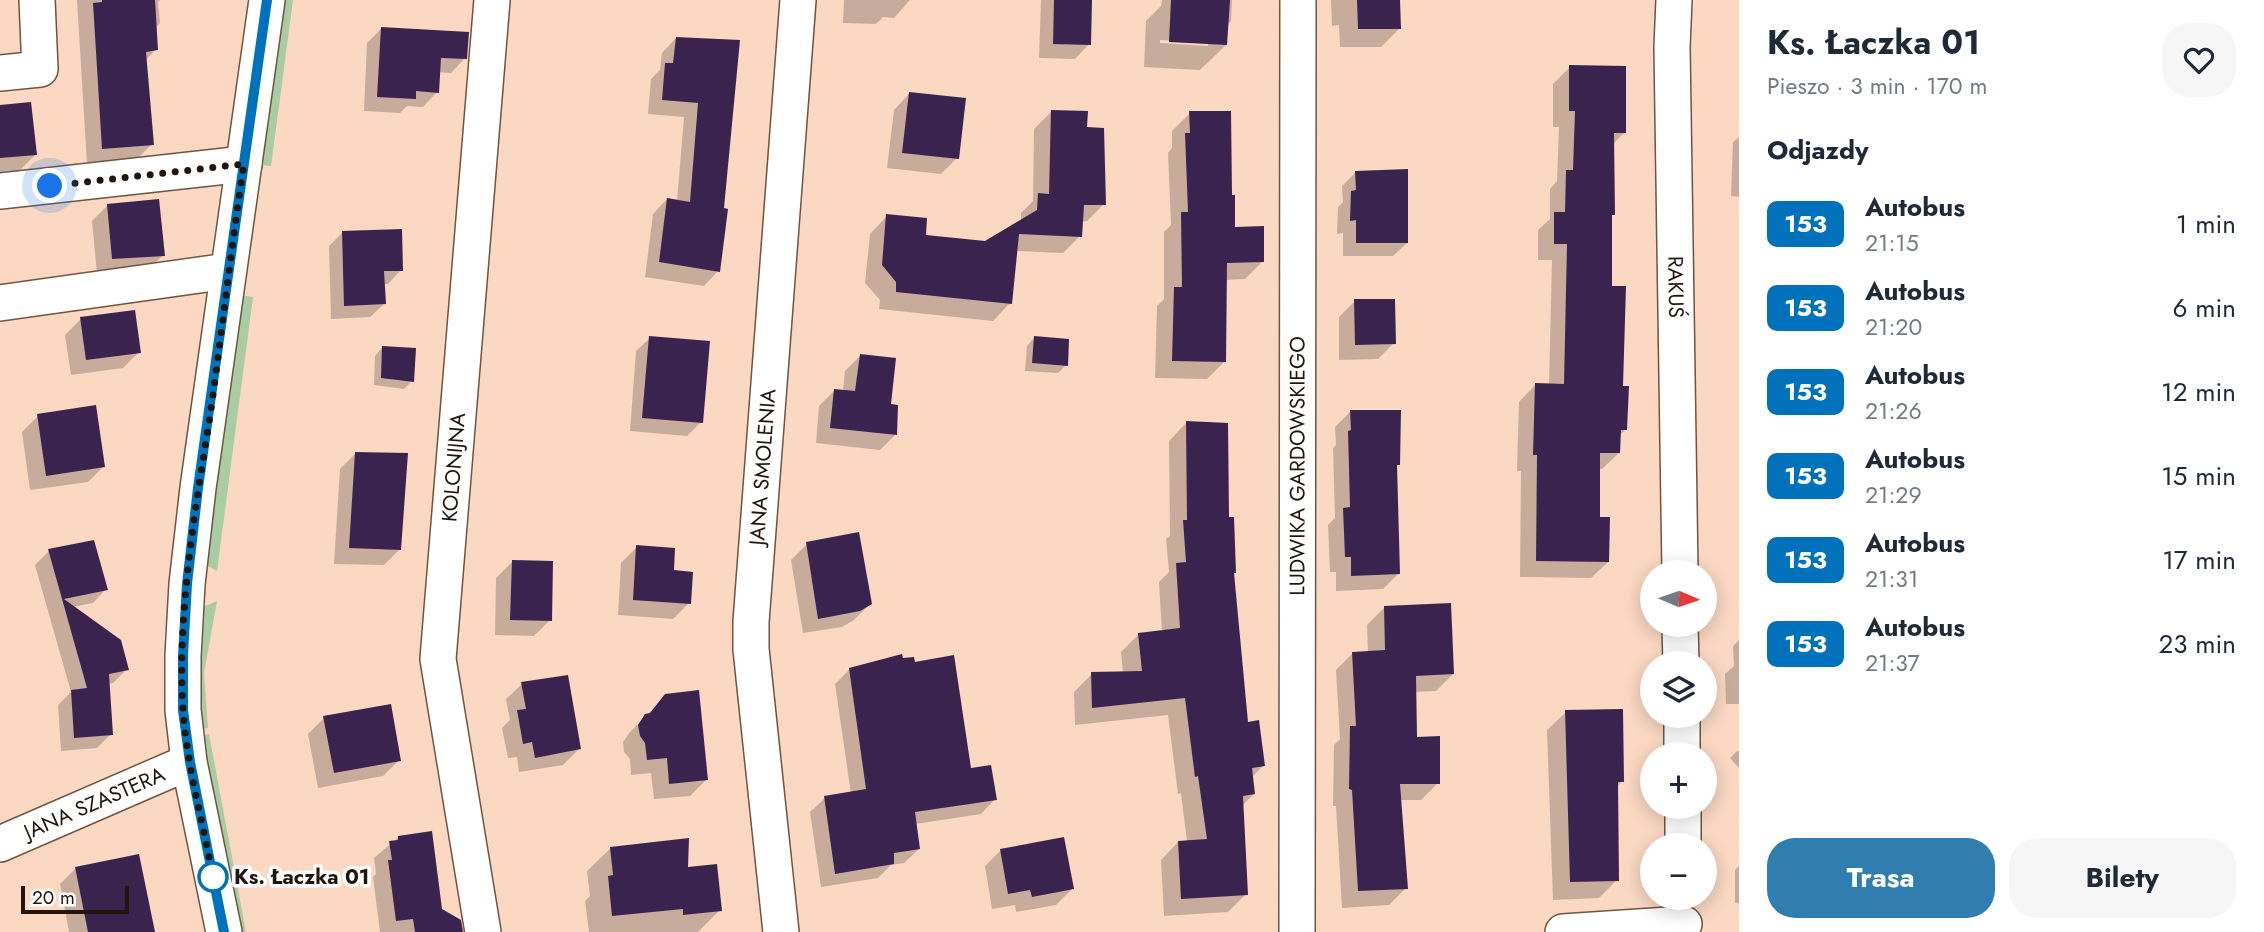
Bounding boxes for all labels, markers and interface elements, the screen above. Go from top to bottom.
text: Ks. Łaczka 01 [1767,19,1980,66]
button: heart [2162,23,2236,97]
text: Pieszo · 3 min · 170 m [1767,69,1987,103]
text: Odjazdy [1767,131,1869,169]
your location [32,168,67,203]
text: Autobus [1865,188,1965,226]
text: 1 min [2176,205,2236,243]
text: 153 [1784,206,1827,241]
text: 21:15 [1865,226,1919,260]
street label: RAKUŚ [1660,256,1691,318]
text: Autobus [1865,272,1965,310]
text: 6 min [2173,289,2236,327]
text: 153 [1784,290,1827,325]
text: 21:20 [1865,310,1922,344]
street label: LUDWIKA GARDOWSKIEGO [1282,336,1313,596]
text: Autobus [1865,356,1965,394]
text: 12 min [2161,373,2236,411]
text: 153 [1784,374,1827,409]
street label: JANA SMOLENIA [742,388,784,549]
text: 21:26 [1865,394,1922,428]
street label: KOLONIJNA [434,411,473,523]
text: Autobus [1865,440,1965,478]
text: 15 min [2161,457,2236,495]
text: 153 [1784,458,1827,493]
text: 21:29 [1865,478,1922,512]
text: Autobus [1865,524,1965,562]
text: 17 min [2162,541,2236,579]
text: 153 [1784,542,1827,577]
north arrow [1640,560,1717,637]
map controls [1640,560,1717,910]
text: 21:31 [1865,562,1918,596]
text: Autobus [1865,608,1965,646]
text: 23 min [2159,625,2236,663]
text: 153 [1784,626,1827,661]
text: 21:37 [1865,646,1920,680]
button: layers [1640,651,1717,728]
button: + [1640,742,1717,819]
street label: JANA SZASTERA [17,759,170,848]
button: − [1640,833,1717,910]
button: Trasa [1767,838,1995,918]
button: Bilety [2009,838,2236,918]
marker: Ks. Łaczka 01 [198,862,228,892]
place label: Ks. Łaczka 01 [234,862,370,892]
scale bar [21,883,130,915]
text: 20 m [32,884,75,911]

